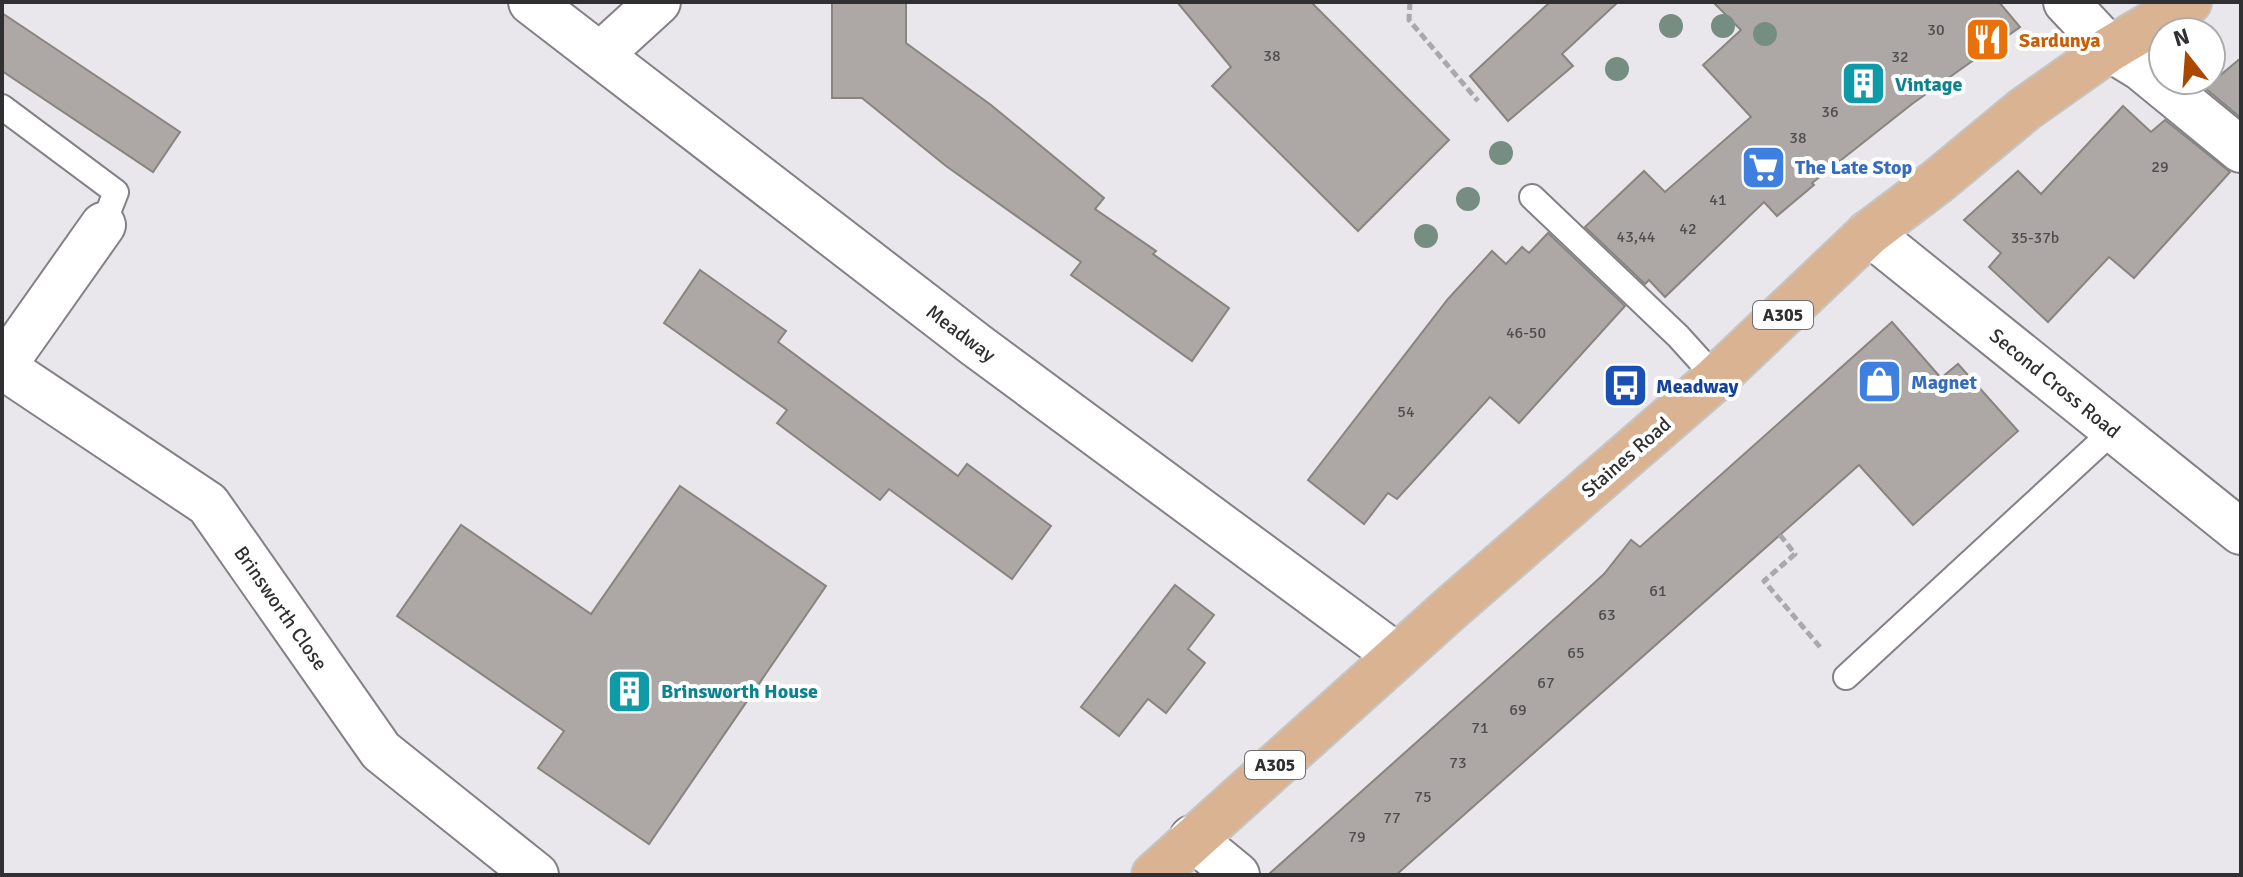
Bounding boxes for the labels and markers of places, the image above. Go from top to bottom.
restaurant icon: Sardunya [1964,16,2012,64]
place label: Sardunya [2019,28,2101,53]
building icon: Vintage [1840,60,1888,108]
place label: Vintage [1895,72,1962,97]
supermarket icon: The Late Stop [1740,143,1788,191]
place label: The Late Stop [1795,155,1913,180]
shop icon: Magnet [1856,358,1904,406]
bus stop icon: Meadway [1601,362,1649,410]
place label: Magnet [1911,370,1977,395]
place label: Meadway [1656,374,1739,399]
building icon: Brinsworth House [606,667,654,715]
place label: Brinsworth House [661,679,818,704]

